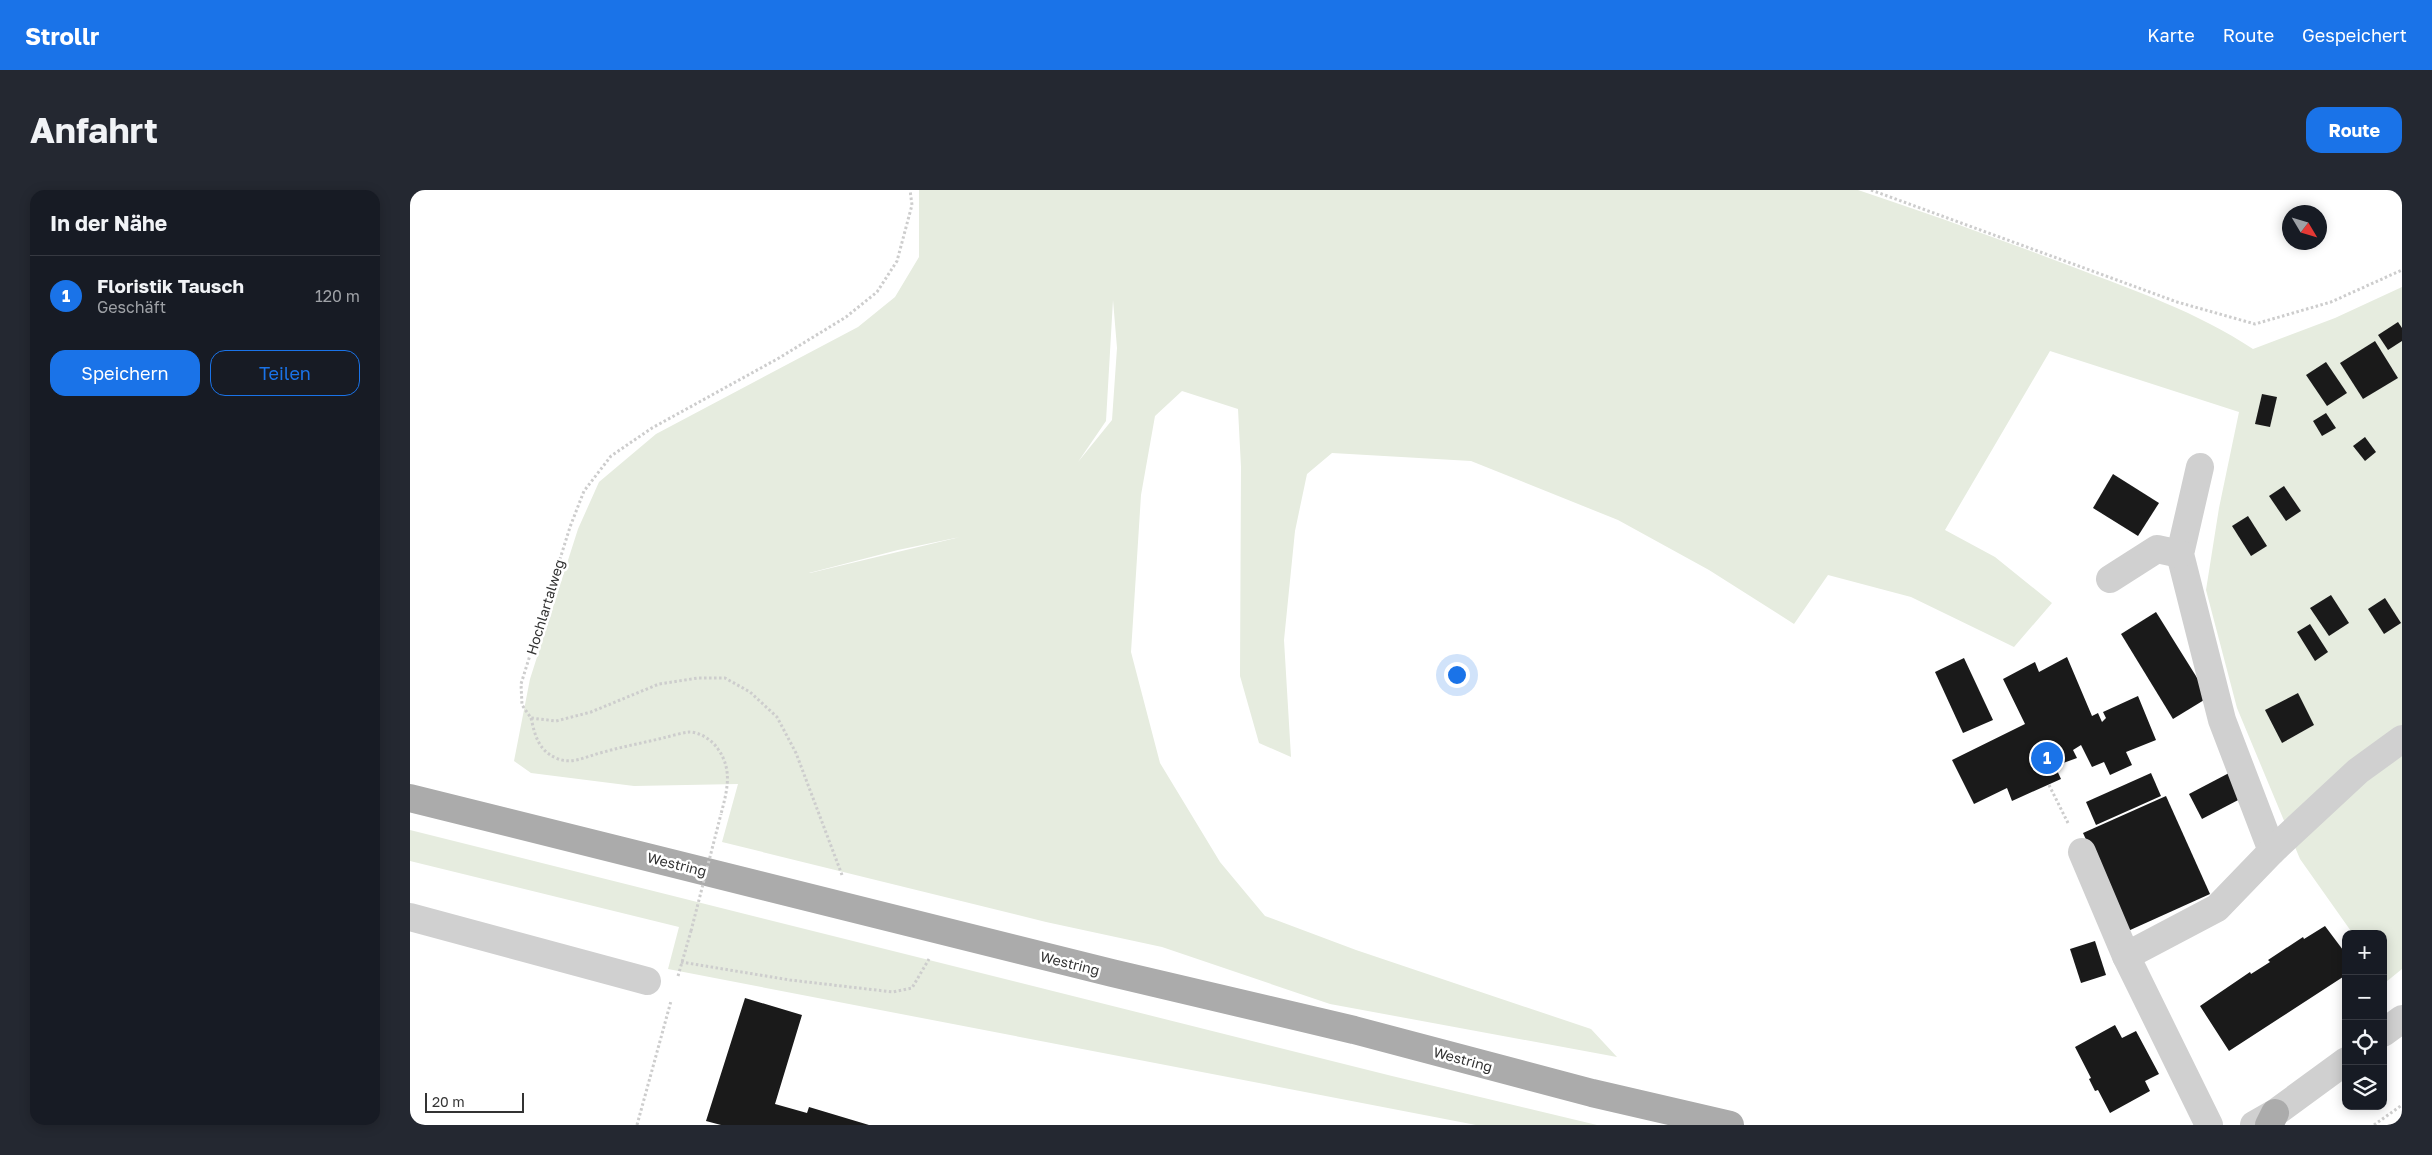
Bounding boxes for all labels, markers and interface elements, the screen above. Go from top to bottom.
text: Strollr [25,21,99,50]
text: Karte [2147,24,2195,46]
text: Route [2223,24,2274,46]
text: Gespeichert [2302,24,2407,46]
button: Route [2306,107,2402,153]
text: Anfahrt [30,109,158,151]
north arrow [2282,205,2327,250]
text: In der Nähe [50,210,167,236]
text: Floristik Tausch [97,274,244,297]
text: 1 [62,286,70,306]
text: 120 m [315,286,360,306]
text: Geschäft [97,297,166,317]
button: Speichern [50,350,200,396]
button: Teilen [210,350,360,396]
street label: Hochlartalweg [522,557,568,657]
your location [1444,662,1470,688]
pin: 1 [2031,739,2063,777]
street label: Westring [646,848,708,880]
map controls [2342,930,2387,1110]
button: + [2342,930,2387,975]
street label: Westring [1039,947,1101,979]
button: − [2342,975,2387,1020]
button: locate [2342,1020,2387,1065]
street label: Westring [1432,1043,1494,1075]
button: layers [2342,1065,2387,1110]
scale bar [425,1090,524,1113]
text: 20 m [432,1093,465,1110]

